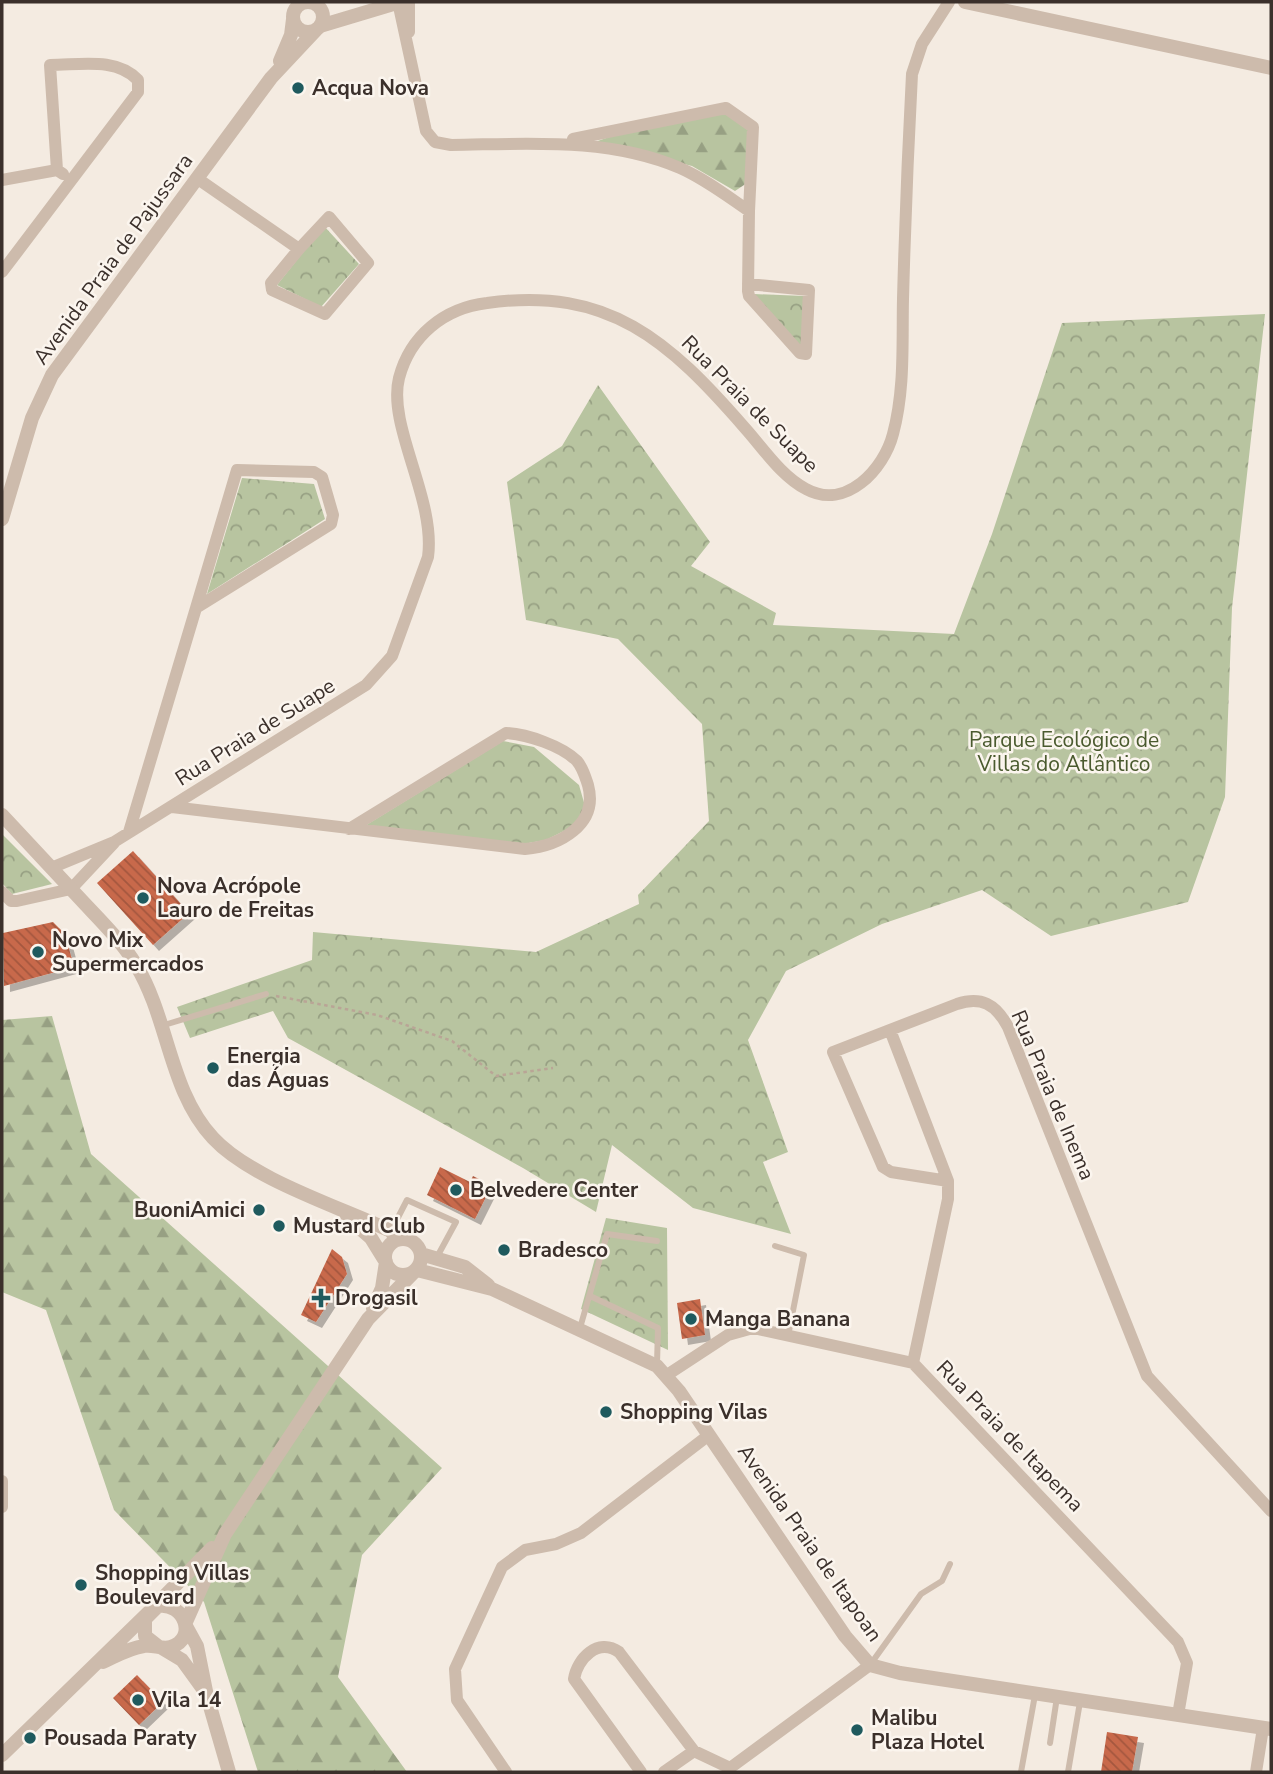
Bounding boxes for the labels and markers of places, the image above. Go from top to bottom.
place label: Acqua Nova [312,74,429,102]
marker: Acqua Nova [290,80,306,96]
place label: Nova Acrópole Lauro de Freitas [157,872,314,924]
marker: Nova Acrópole Lauro de Freitas [135,890,151,906]
place label: Novo Mix Supermercados [52,926,204,978]
marker: Novo Mix Supermercados [30,944,46,960]
place label: Energia das Águas [227,1042,329,1094]
marker: Energia das Águas [205,1060,221,1076]
place label: Belvedere Center [470,1176,639,1204]
marker: Belvedere Center [448,1182,464,1198]
place label: BuoniAmici [134,1196,245,1224]
marker: BuoniAmici [251,1202,267,1218]
place label: Mustard Club [293,1212,425,1240]
marker: Mustard Club [271,1218,287,1234]
place label: Bradesco [518,1236,608,1264]
marker: Bradesco [496,1242,512,1258]
place label: Drogasil [335,1284,418,1312]
marker: Drogasil [313,1290,329,1306]
place label: Manga Banana [705,1305,850,1333]
marker: Manga Banana [683,1311,699,1327]
place label: Shopping Vilas [620,1398,768,1426]
marker: Shopping Vilas [598,1404,614,1420]
place label: Shopping Villas Boulevard [95,1559,249,1611]
marker: Shopping Villas Boulevard [73,1577,89,1593]
place label: Vila 14 [151,1686,222,1714]
marker: Vila 14 [130,1692,146,1708]
place label: Malibu Plaza Hotel [871,1704,984,1756]
marker: Malibu Plaza Hotel [849,1722,865,1738]
place label: Pousada Paraty [44,1724,197,1752]
marker: Pousada Paraty [22,1730,38,1746]

